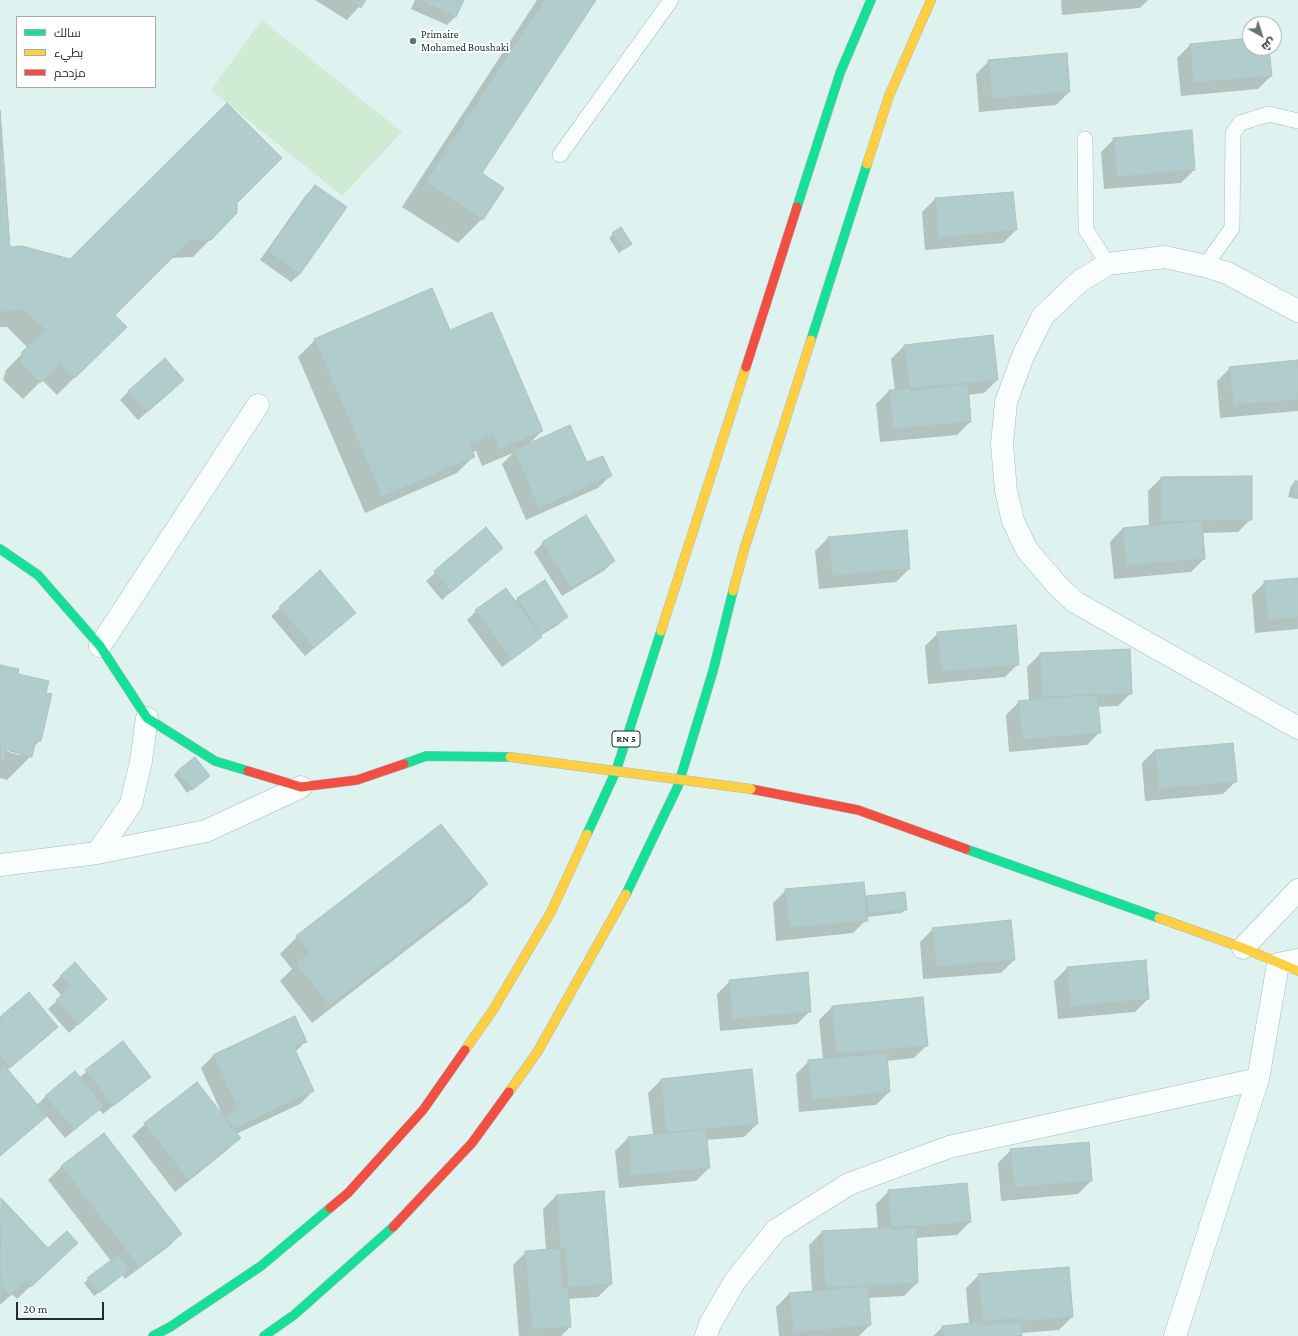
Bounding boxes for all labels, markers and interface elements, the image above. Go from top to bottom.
legend [16,16,156,88]
north arrow [1242,16,1282,56]
text: سالك [54,26,81,40]
place label: Primaire Mohamed Boushaki [421,28,509,54]
text: ش [1260,35,1278,54]
marker: Primaire Mohamed Boushaki [408,36,418,46]
text: بطيء [54,46,83,60]
text: مزدحم [54,66,86,80]
road number: RN 5 [612,731,640,747]
scale bar [18,1294,106,1320]
text: 20 m [23,1302,47,1316]

